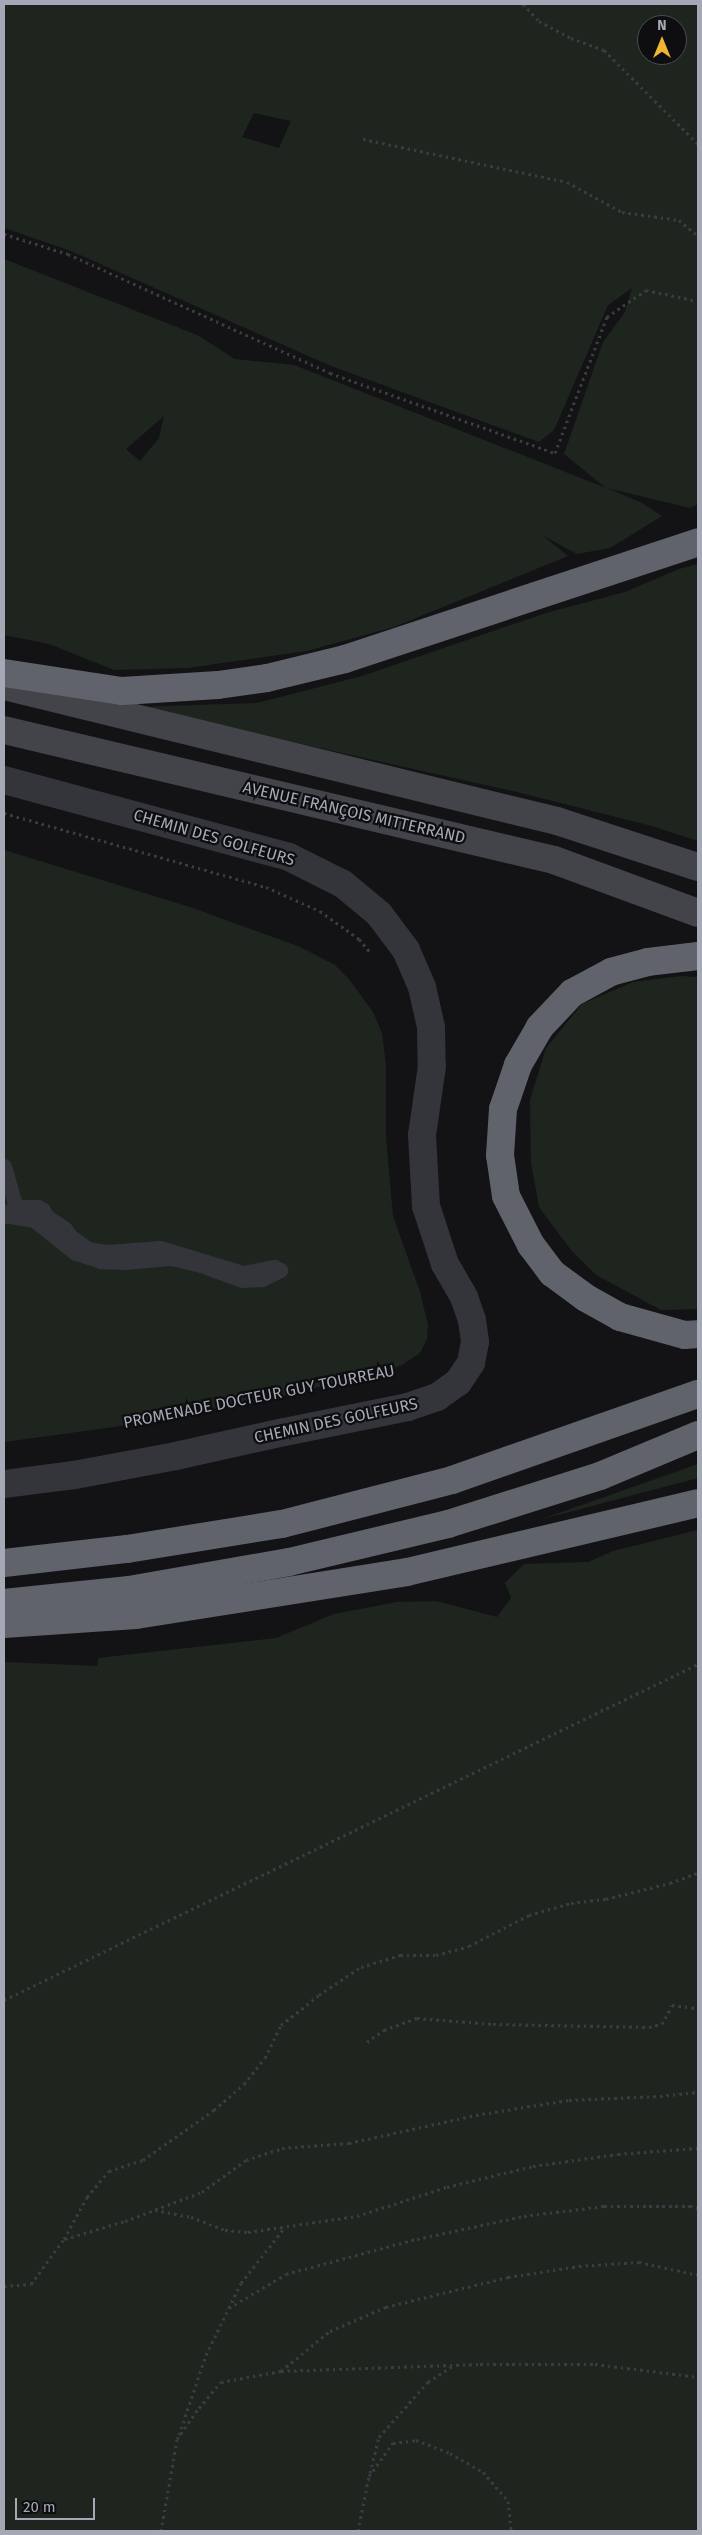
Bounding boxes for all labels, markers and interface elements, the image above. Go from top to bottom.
north arrow [637,15,687,65]
text: N [657,17,667,34]
street label: AVENUE FRANÇOIS MITTERRAND [241,778,467,848]
street label: CHEMIN DES GOLFEURS [131,806,297,870]
street label: PROMENADE DOCTEUR GUY TOURREAU [122,1361,396,1433]
street label: CHEMIN DES GOLFEURS [252,1394,420,1448]
scale bar [18,2488,98,2520]
text: 20 m [23,2498,56,2516]

